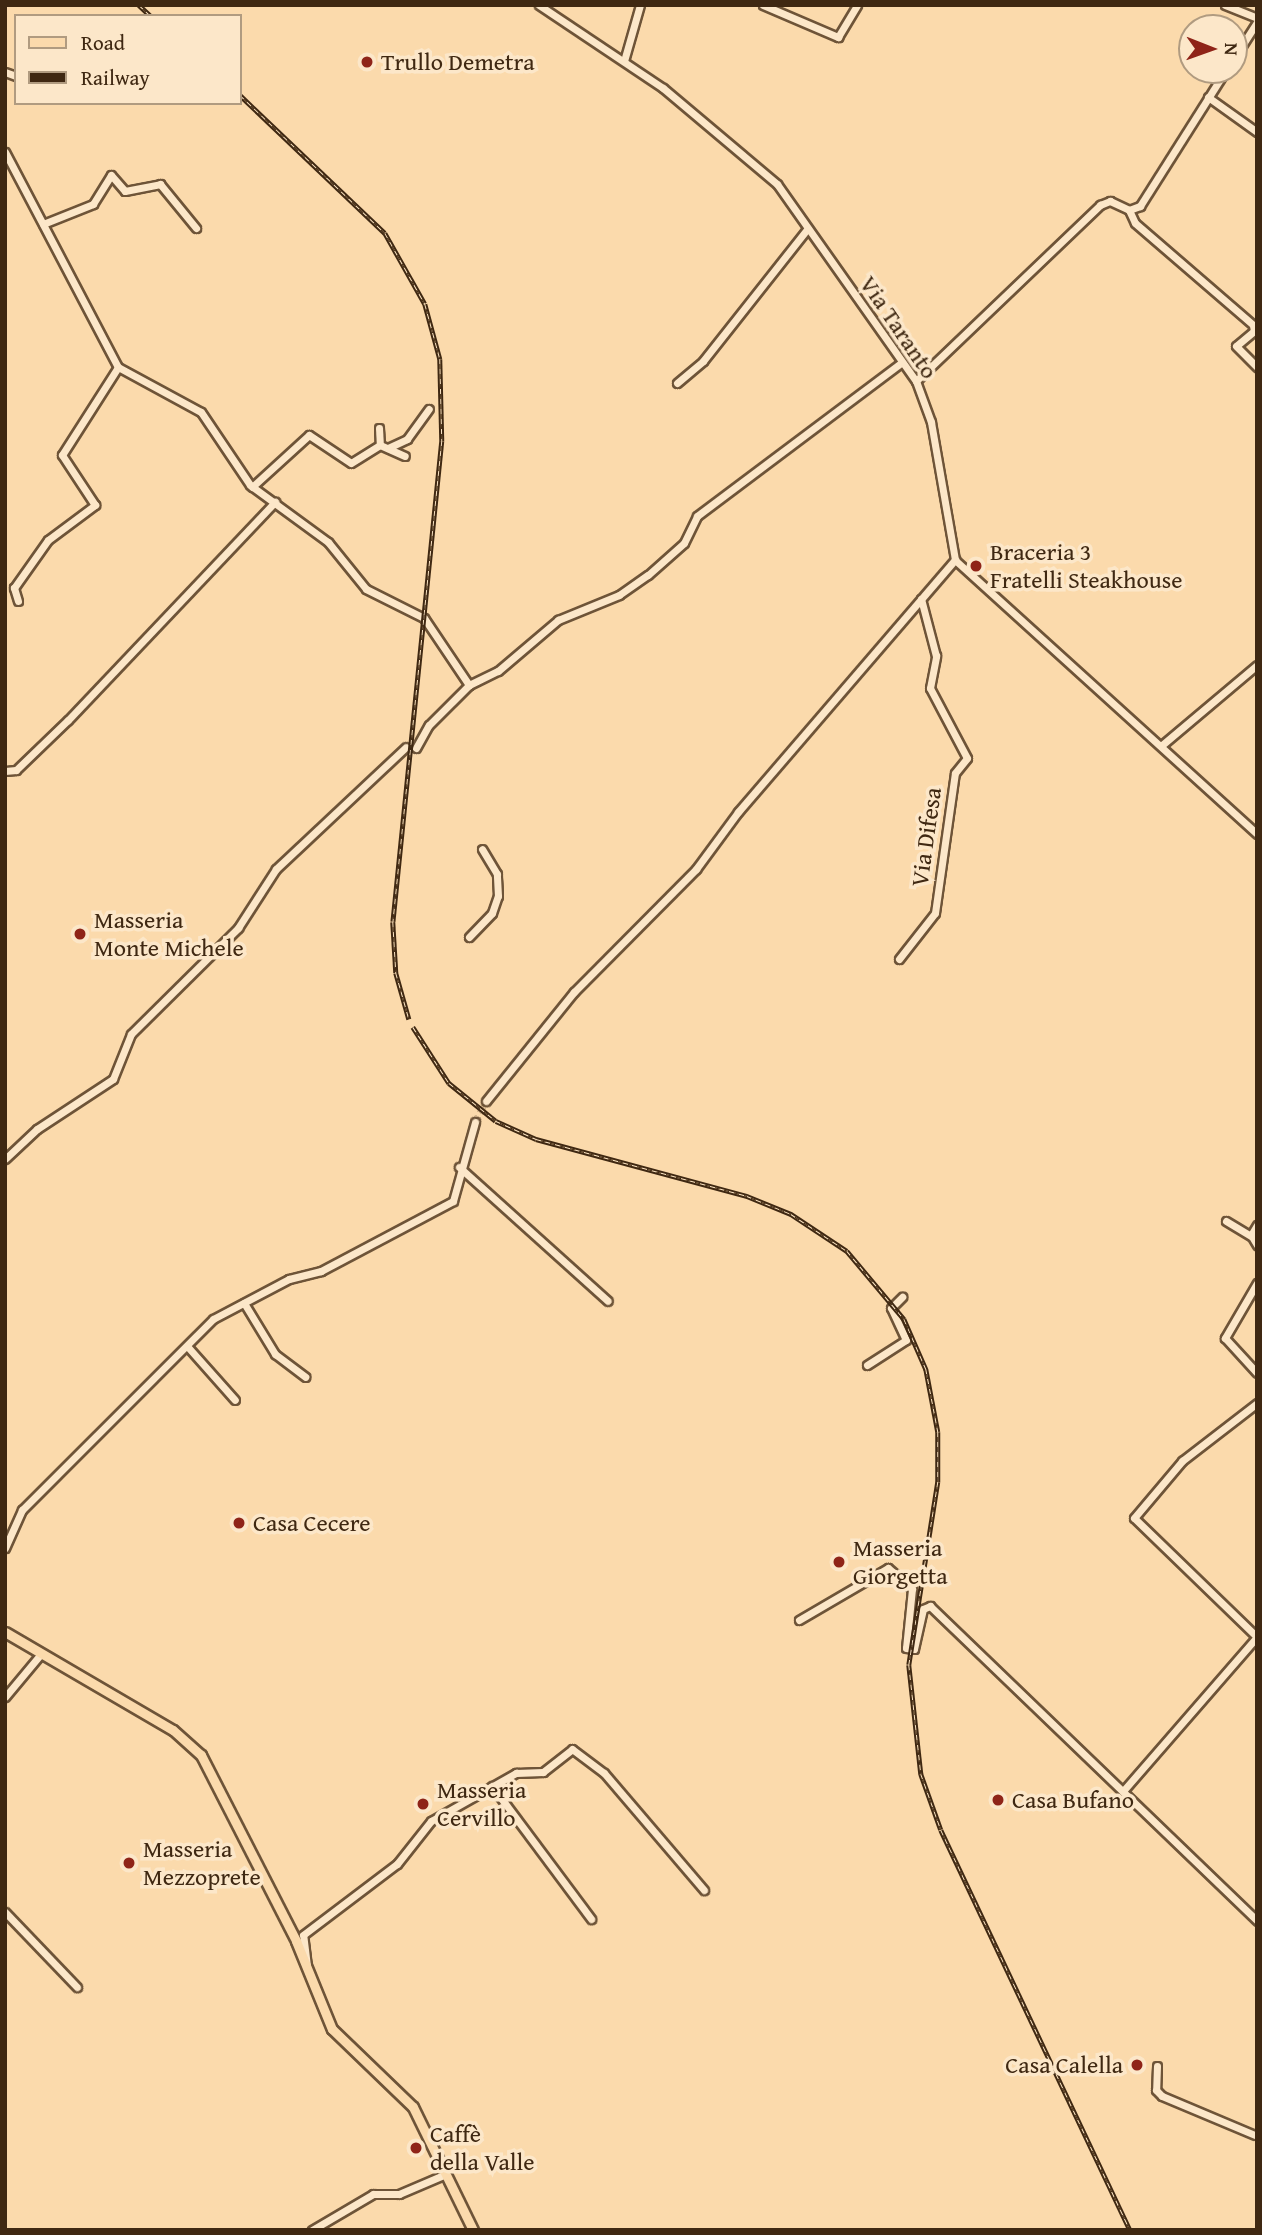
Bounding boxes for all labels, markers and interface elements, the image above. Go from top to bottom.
legend [14,14,242,105]
north arrow [1178,14,1248,84]
text: Road [81,27,125,58]
text: N [1218,43,1246,56]
place label: Trullo Demetra [381,48,535,76]
marker: Trullo Demetra [359,54,375,70]
text: Railway [81,62,150,93]
street label: Via Taranto [854,270,944,384]
place label: Braceria 3 Fratelli Steakhouse [990,538,1182,594]
marker: Braceria 3 Fratelli Steakhouse [968,558,984,574]
street label: Via Difesa [905,785,947,889]
place label: Masseria Monte Michele [94,906,244,962]
marker: Masseria Monte Michele [72,926,88,942]
place label: Casa Cecere [253,1509,371,1537]
marker: Casa Cecere [231,1515,247,1531]
place label: Masseria Giorgetta [853,1534,948,1590]
marker: Masseria Giorgetta [831,1554,847,1570]
place label: Masseria Cervillo [437,1776,526,1832]
place label: Casa Bufano [1012,1786,1134,1814]
marker: Casa Bufano [990,1792,1006,1808]
marker: Masseria Cervillo [415,1796,431,1812]
place label: Masseria Mezzoprete [143,1835,261,1891]
marker: Masseria Mezzoprete [121,1855,137,1871]
place label: Casa Calella [1005,2051,1123,2079]
marker: Casa Calella [1129,2057,1145,2073]
place label: Caffè della Valle [430,2120,535,2176]
marker: Caffè della Valle [408,2140,424,2156]

